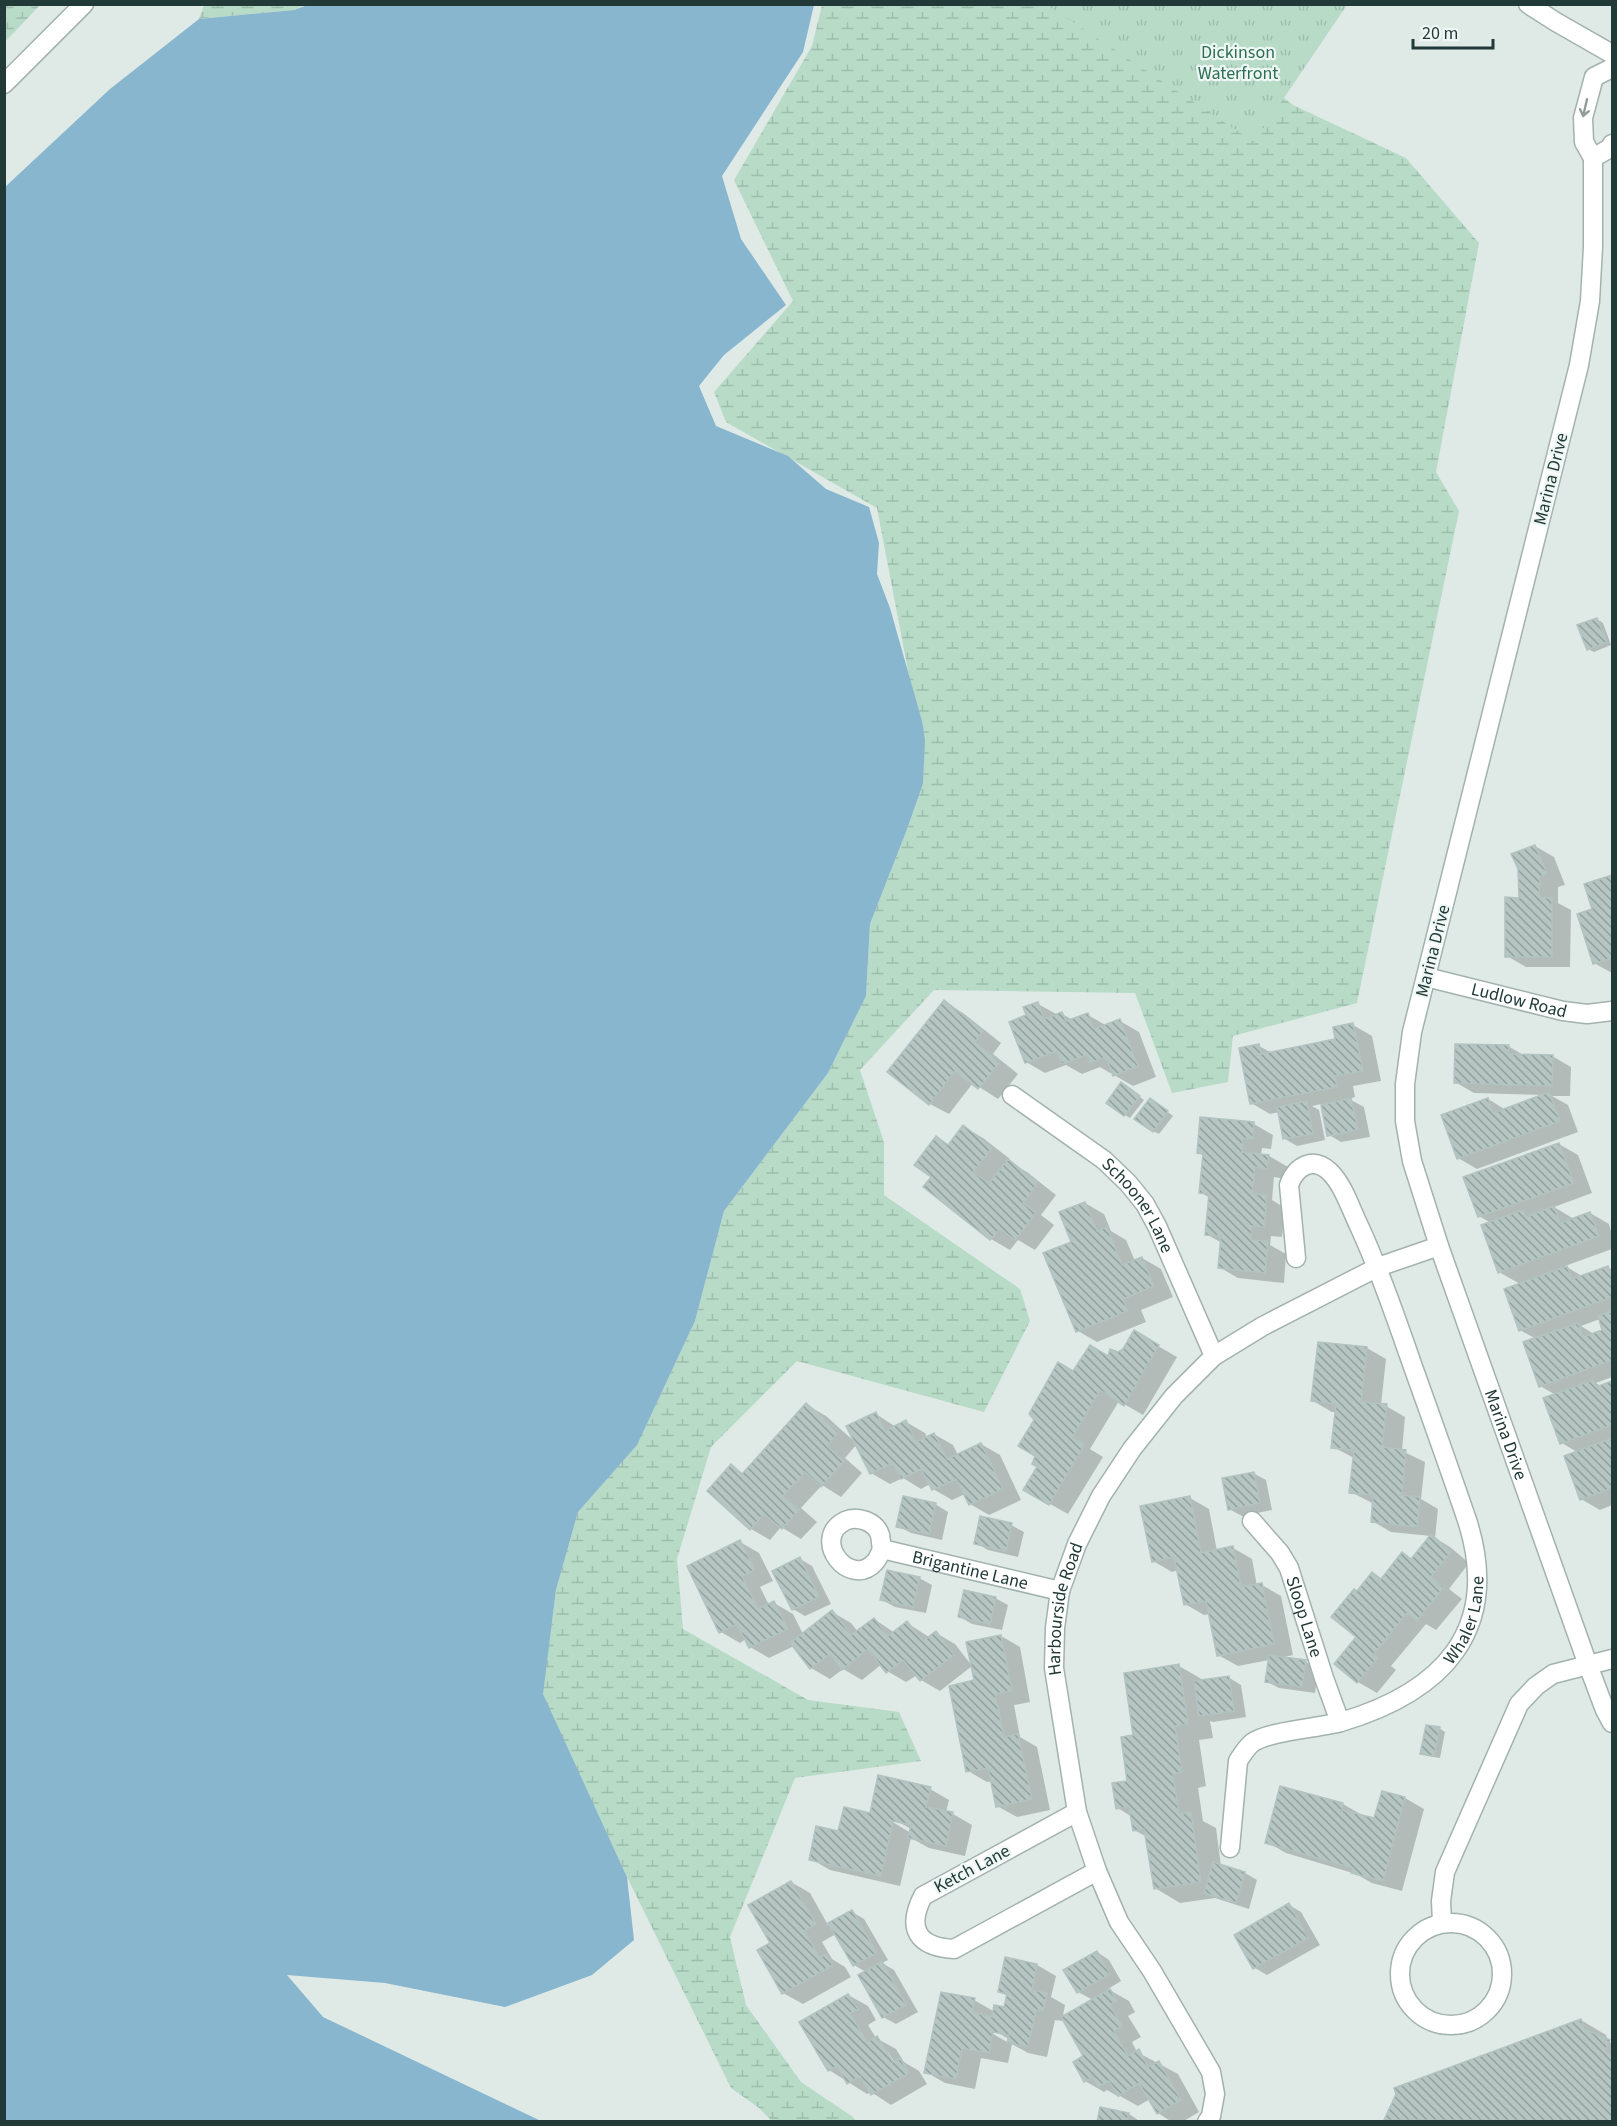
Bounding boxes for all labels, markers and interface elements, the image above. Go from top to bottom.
scale bar [1413,12,1492,50]
text: 20 m [1422,21,1458,46]
park label: Dickinson Waterfront [1198,40,1278,86]
one-way arrow [1579,98,1590,117]
street label: Marina Drive [1527,430,1575,528]
street label: Marina Drive [1409,902,1457,1000]
street label: Ludlow Road [1469,976,1570,1024]
street label: Schooner Lane [1096,1152,1180,1257]
street label: Marina Drive [1478,1386,1534,1483]
street label: Harbourside Road [1041,1539,1089,1678]
street label: Brigantine Lane [910,1544,1031,1596]
street label: Sloop Lane [1280,1573,1329,1660]
street label: Whaler Lane [1437,1576,1490,1670]
street label: Ketch Lane [929,1838,1015,1900]

